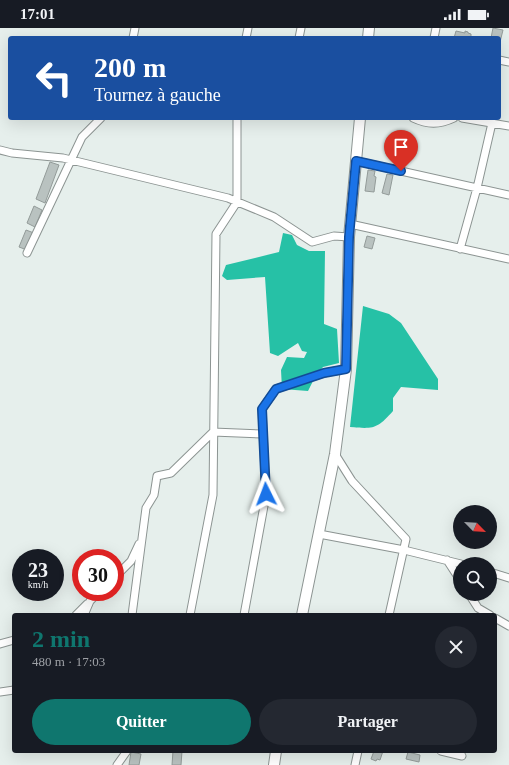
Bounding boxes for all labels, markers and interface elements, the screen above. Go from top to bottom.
text: 17:01 [20,6,55,22]
icon: left [28,52,80,104]
text: 200 m [94,52,166,83]
text: Tournez à gauche [94,85,221,105]
pin [384,130,418,171]
icon: arrive [390,136,412,158]
position arrow [245,473,287,515]
north arrow [453,505,497,549]
map controls [453,505,497,601]
speed limit sign: 30 [72,549,124,601]
button: search [453,557,497,601]
text: 23 [28,559,48,581]
text: km/h [28,579,48,590]
text: 2 min [32,626,90,652]
button: close [435,626,477,668]
text: 480 m · 17:03 [32,654,105,669]
button: Quitter [32,699,251,745]
button: Partager [259,699,477,745]

